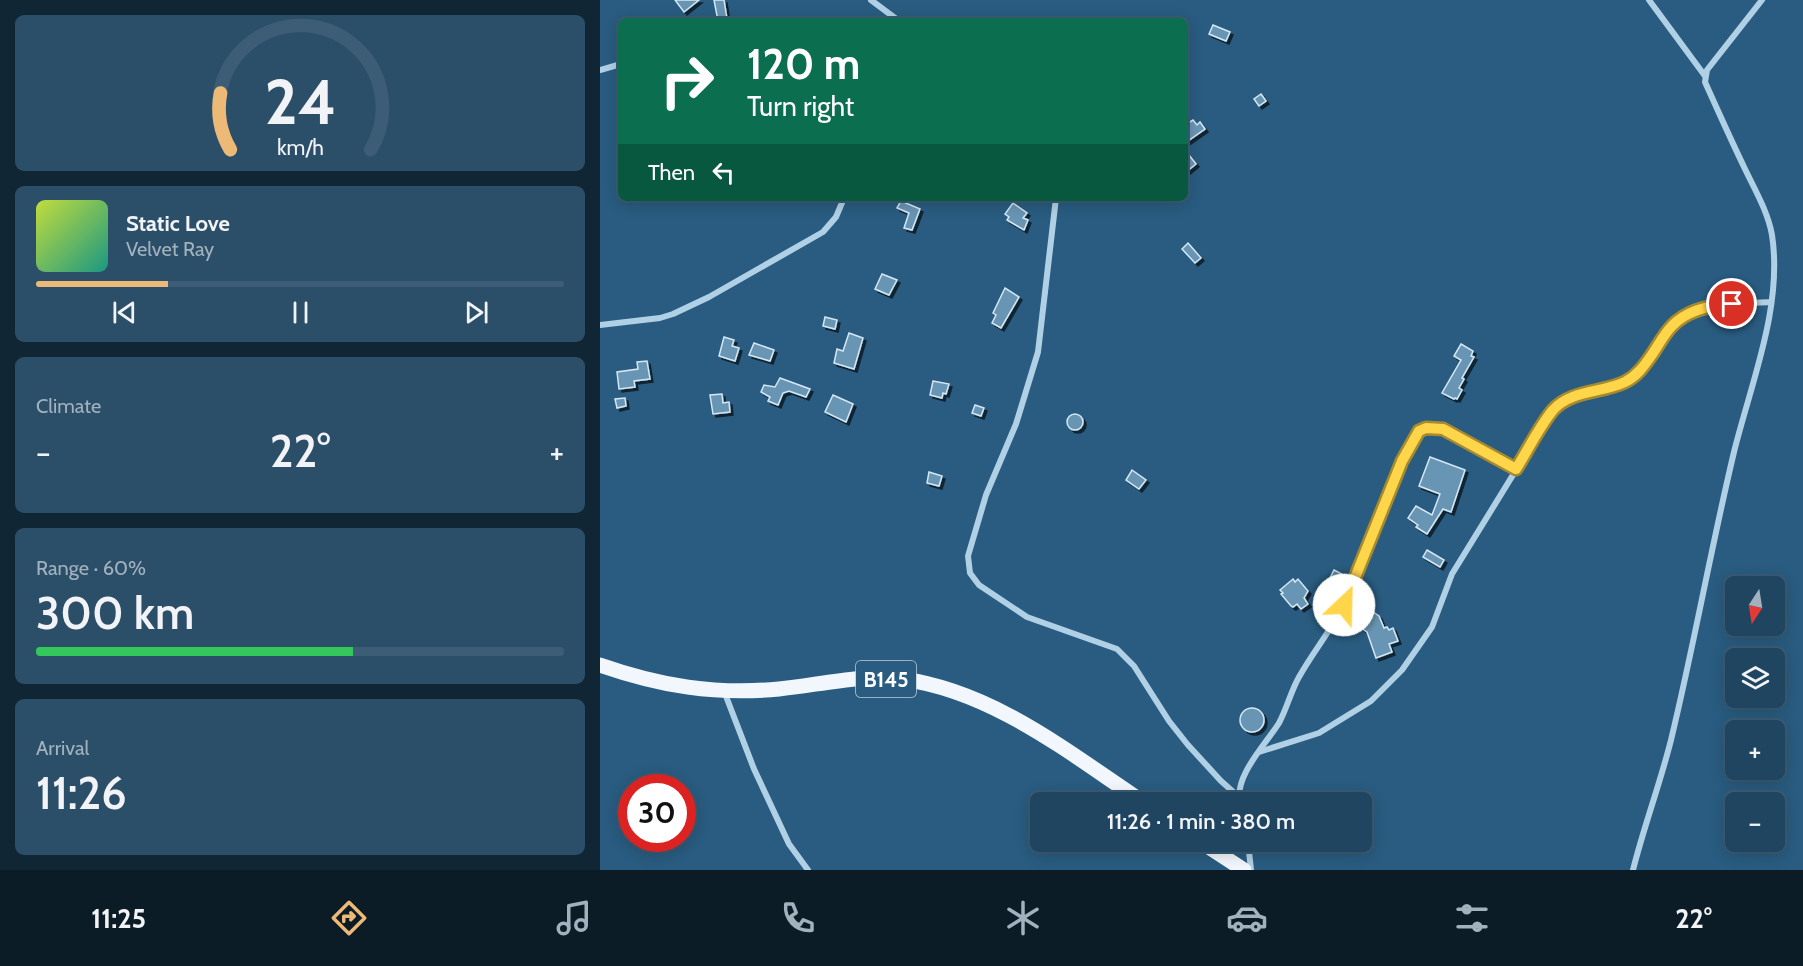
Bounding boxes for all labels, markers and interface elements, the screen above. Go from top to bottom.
text: 120 m [747,38,860,90]
icon: right [648,42,726,120]
text: 24 [264,64,336,140]
text: Turn right [747,90,854,123]
text: km/h [277,134,323,160]
icon: left [707,156,740,189]
text: Then [648,159,695,186]
text: Static Love [126,210,230,237]
text: Velvet Ray [126,237,214,261]
pin [1706,278,1757,329]
icon: arrive [1715,287,1748,320]
icon: previous [108,296,141,329]
icon: pause [284,296,317,329]
icon: next [460,296,493,329]
text: Climate [36,394,101,418]
text: 22° [270,424,330,478]
text: − [36,432,51,472]
text: + [549,432,564,472]
text: Range · 60% [36,556,146,580]
position arrow [1312,573,1376,637]
north arrow [1725,576,1785,636]
map controls [1725,576,1785,852]
text: 300 km [36,586,194,640]
button: layers [1725,648,1785,708]
road number: B145 [856,661,916,697]
button: + [1725,720,1785,780]
text: Arrival [36,736,89,760]
text: 11:26 [36,766,127,820]
speed limit sign: 30 [618,774,696,852]
button: − [1725,792,1785,852]
text: 11:26 · 1 min · 380 m [1107,808,1295,835]
icon: directions [328,897,370,939]
icon: music [553,897,595,939]
icon: phone [777,897,819,939]
icon: climate [1002,897,1044,939]
icon: car [1226,897,1268,939]
icon: filters [1451,897,1493,939]
text: 11:25 [91,902,146,935]
text: 22° [1675,902,1712,935]

